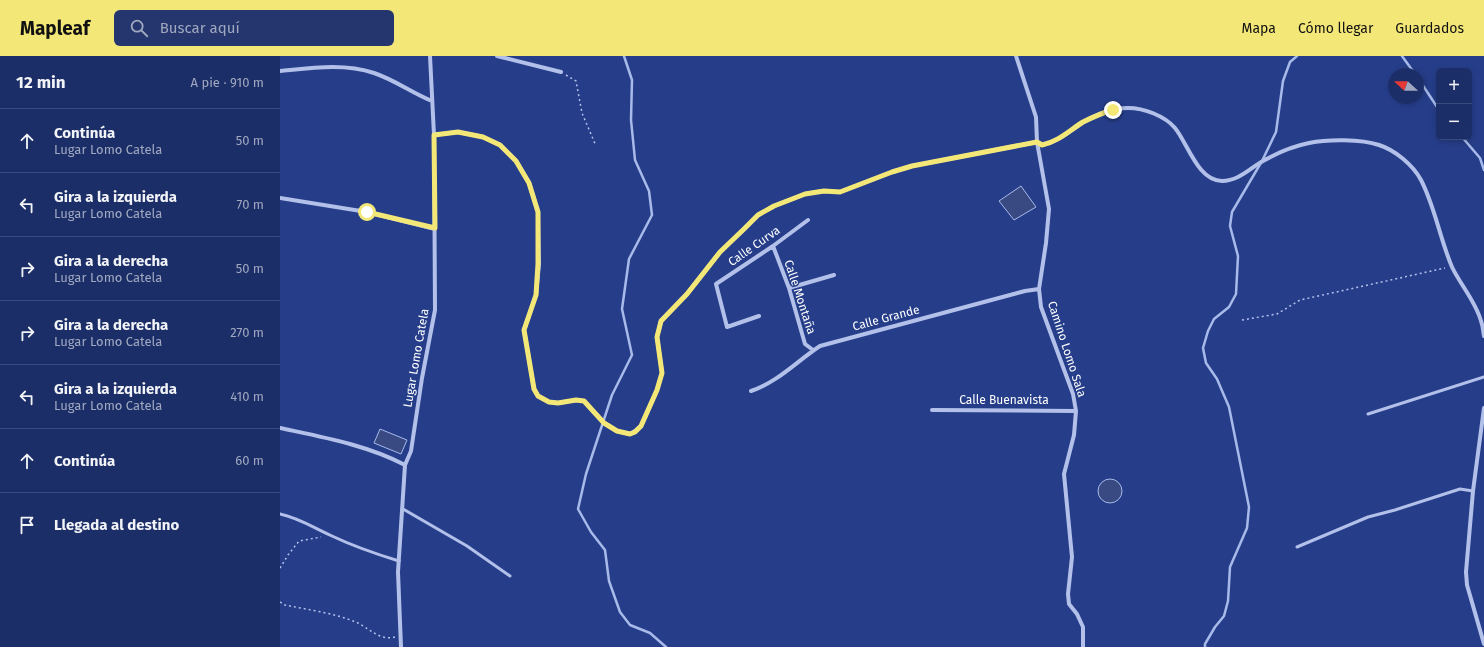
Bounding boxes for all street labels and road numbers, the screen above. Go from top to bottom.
street label: Calle Curva [725,223,783,269]
street label: Calle Montaña [781,258,819,336]
street label: Camino Lomo Sala [1045,299,1089,399]
street label: Calle Grande [851,302,921,334]
street label: Lugar Lomo Catela [400,307,432,409]
street label: Calle Buenavista [959,393,1049,407]

